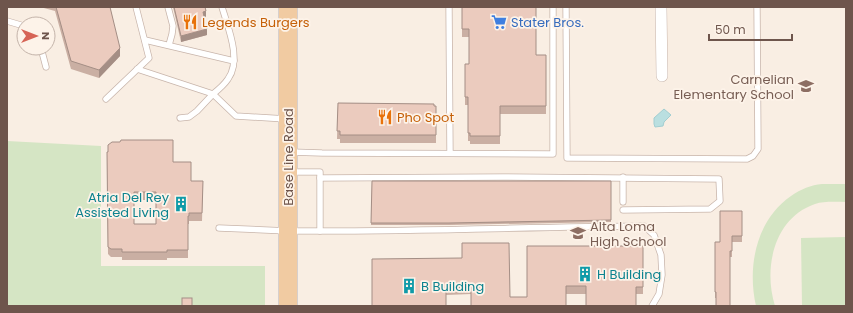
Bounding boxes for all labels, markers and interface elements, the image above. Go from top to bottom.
restaurant icon: Legends Burgers [181,13,199,31]
place label: Legends Burgers [202,13,310,32]
supermarket icon: Stater Bros. [490,13,508,31]
place label: Stater Bros. [511,13,584,32]
north arrow [16,16,56,56]
scale bar [709,16,792,42]
text: 50 m [715,21,746,38]
text: N [38,32,54,40]
place label: Carnelian Elementary School [673,70,794,104]
school or university icon: Carnelian Elementary School [797,77,815,95]
street label: Base Line Road [279,108,298,206]
restaurant icon: Pho Spot [376,108,394,126]
place label: Pho Spot [397,108,454,127]
place label: Atria Del Rey Assisted Living [75,188,170,222]
building icon: Atria Del Rey Assisted Living [172,195,190,213]
place label: Alta Loma High School [590,217,666,251]
school or university icon: Alta Loma High School [569,224,587,242]
building icon: H Building [576,265,594,283]
place label: H Building [597,265,661,284]
building icon: B Building [400,277,418,295]
place label: B Building [421,277,484,296]

